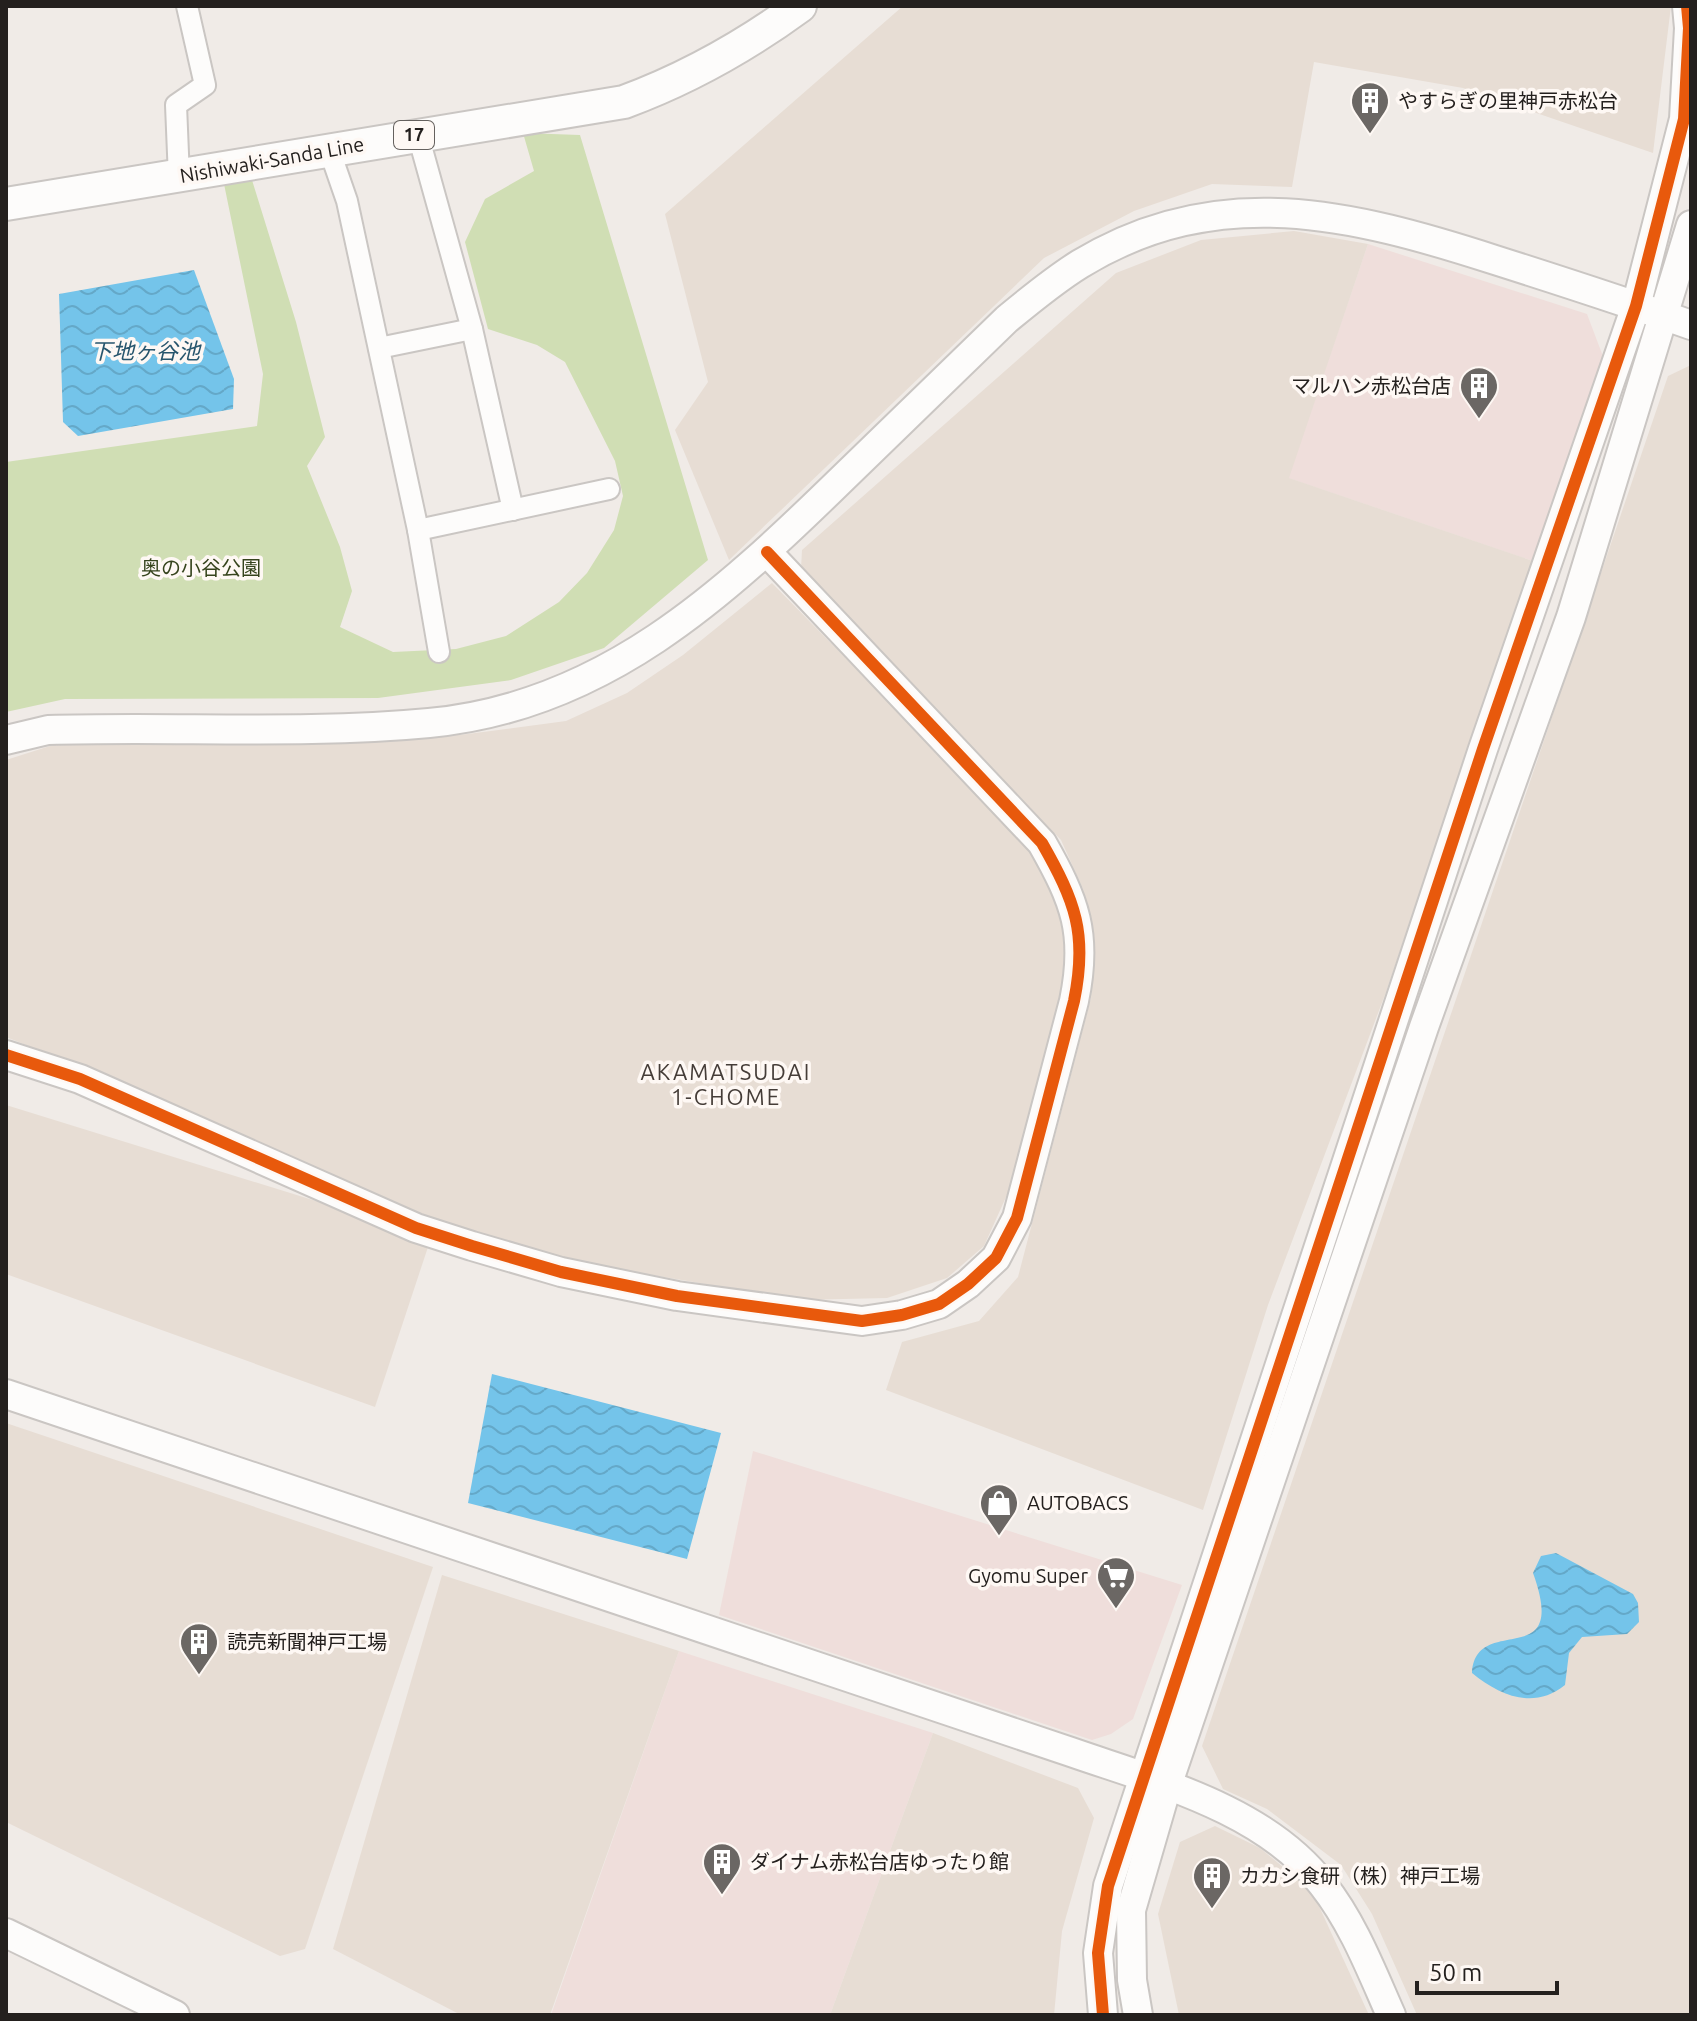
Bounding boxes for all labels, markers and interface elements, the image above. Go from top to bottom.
building icon: やすらぎの里神戸赤松台 [1349,80,1391,135]
place label: やすらぎの里神戸赤松台 [1398,89,1618,112]
road number: 17 [394,121,434,149]
street label: Nishiwaki-Sanda Line [178,132,366,187]
water label: 下地ヶ谷池 [90,338,202,363]
building icon: マルハン赤松台店 [1458,365,1500,420]
place label: マルハン赤松台店 [1291,374,1451,397]
park label: 奥の小谷公園 [141,556,261,579]
district label: AKAMATSUDAI 1-CHOME [641,1059,811,1109]
shop icon: AUTOBACS [978,1482,1020,1537]
place label: AUTOBACS [1027,1491,1128,1514]
supermarket icon: Gyomu Super [1095,1555,1137,1610]
place label: Gyomu Super [968,1564,1088,1587]
building icon: 読売新聞神戸工場 [178,1621,220,1676]
place label: 読売新聞神戸工場 [227,1630,387,1653]
building icon: ダイナム赤松台店ゆったり館 [701,1841,743,1896]
place label: ダイナム赤松台店ゆったり館 [750,1850,1009,1873]
building icon: カカシ食研（株）神戸工場 [1191,1855,1233,1910]
place label: カカシ食研（株）神戸工場 [1240,1864,1480,1887]
scale bar [1417,1945,1557,1995]
text: 50 m [1429,1959,1482,1986]

